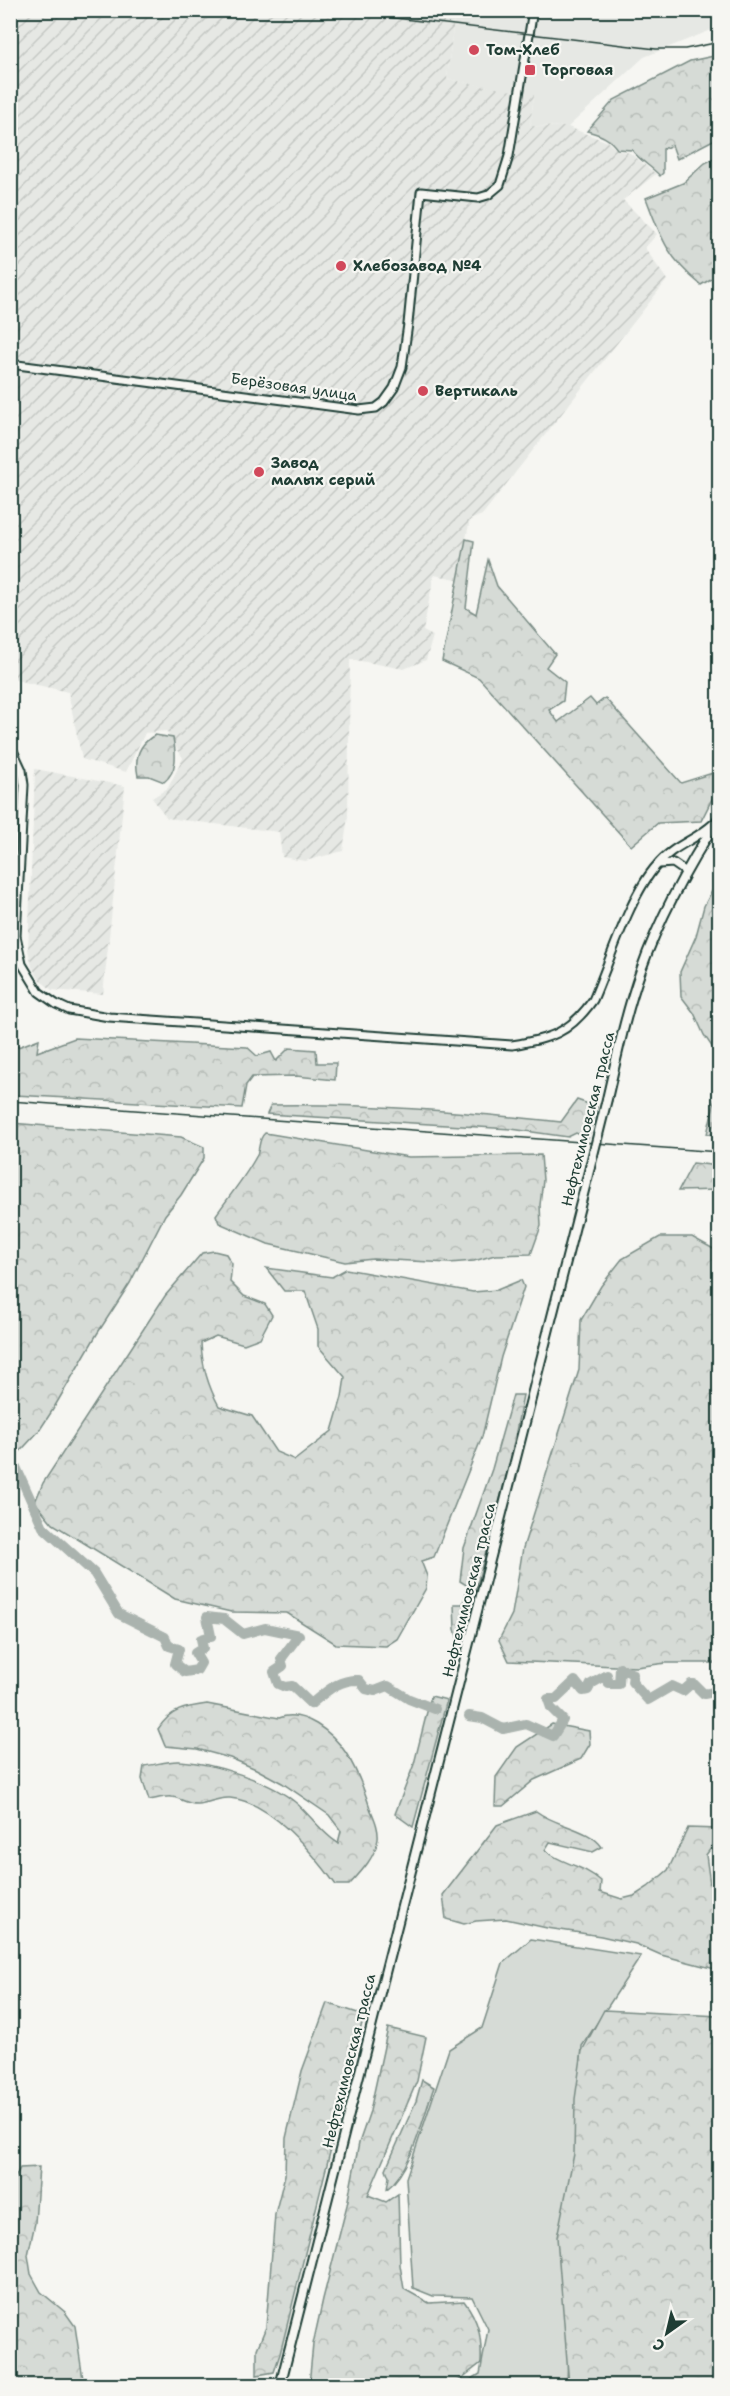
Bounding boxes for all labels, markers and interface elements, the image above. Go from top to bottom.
place label: Том-Хлеб [486,40,560,60]
marker: Том-Хлеб [467,43,481,57]
place label: Торговая [542,60,614,80]
marker: Торговая [523,63,537,77]
place label: Хлебозавод №4 [353,256,482,276]
marker: Хлебозавод №4 [334,259,348,273]
street label: Берёзовая улица [230,368,359,406]
place label: Вертикаль [435,381,518,401]
marker: Вертикаль [416,384,430,398]
place label: Завод малых серий [271,453,376,490]
marker: Завод малых серий [252,465,266,479]
street label: Нефтехимовская трасса [557,1029,620,1209]
street label: Нефтехимовская трасса [438,1500,501,1680]
street label: Нефтехимовская трасса [318,1971,381,2151]
north arrow [637,2303,697,2363]
text: С [649,2333,669,2356]

